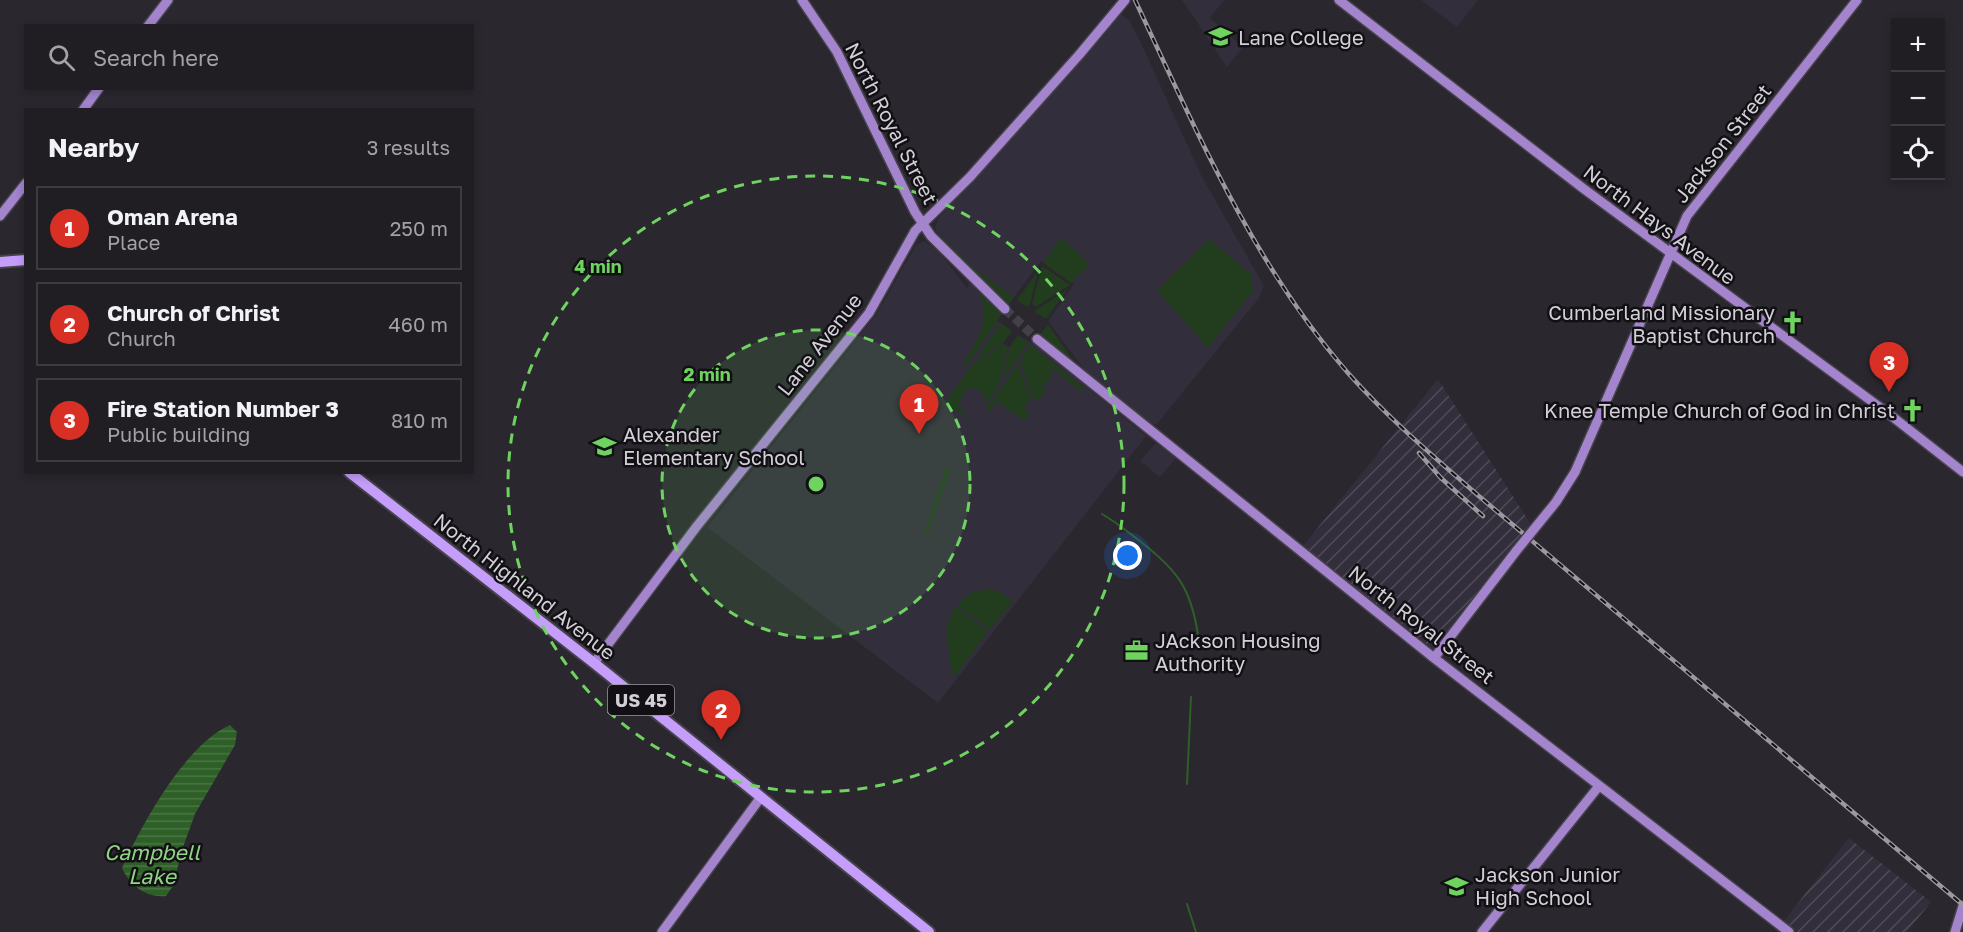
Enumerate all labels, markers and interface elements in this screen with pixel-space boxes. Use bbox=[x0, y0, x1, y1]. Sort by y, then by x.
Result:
map controls bbox=[1891, 18, 1945, 180]
button: + bbox=[1891, 18, 1945, 72]
search box bbox=[24, 24, 474, 90]
school or university icon: Lane College bbox=[1207, 24, 1233, 50]
place label: Lane College bbox=[1238, 25, 1364, 49]
street label: North Royal Street bbox=[841, 38, 943, 208]
icon: search bbox=[45, 41, 78, 74]
text: Search here bbox=[93, 44, 219, 71]
button: − bbox=[1891, 72, 1945, 126]
street label: Jackson Street bbox=[1668, 79, 1776, 207]
button: locate bbox=[1891, 126, 1945, 180]
text: Nearby bbox=[48, 132, 139, 163]
text: 3 results bbox=[367, 135, 450, 159]
street label: North Hays Avenue bbox=[1579, 159, 1741, 289]
text: Oman Arena bbox=[107, 203, 238, 230]
text: 1 bbox=[64, 216, 75, 240]
text: 250 m bbox=[390, 216, 448, 240]
text: Place bbox=[107, 230, 160, 254]
text: 4 min bbox=[574, 255, 622, 277]
street label: Lane Avenue bbox=[772, 288, 866, 400]
text: Church of Christ bbox=[107, 299, 280, 326]
place label: Cumberland Missionary Baptist Church bbox=[1548, 300, 1775, 347]
church icon: Cumberland Missionary Baptist Church bbox=[1780, 310, 1806, 336]
text: 2 bbox=[63, 312, 76, 336]
text: 460 m bbox=[389, 312, 448, 336]
text: Church bbox=[107, 326, 176, 350]
pin: 3 bbox=[1870, 342, 1908, 392]
text: 2 min bbox=[683, 363, 731, 385]
pin: 1 bbox=[900, 384, 938, 434]
text: Fire Station Number 3 bbox=[107, 395, 339, 422]
church icon: Knee Temple Church of God in Christ bbox=[1900, 397, 1926, 423]
place label: Knee Temple Church of God in Christ bbox=[1544, 398, 1895, 422]
text: 3 bbox=[63, 408, 76, 432]
text: 810 m bbox=[391, 408, 448, 432]
text: Public building bbox=[107, 422, 250, 446]
place label: Alexander Elementary School bbox=[623, 422, 805, 469]
school or university icon: Alexander Elementary School bbox=[592, 433, 618, 459]
centre of rings bbox=[806, 474, 826, 494]
street label: North Highland Avenue bbox=[429, 508, 621, 664]
your location bbox=[1113, 541, 1142, 570]
street label: North Royal Street bbox=[1344, 560, 1500, 688]
place label: JAckson Housing Authority bbox=[1155, 628, 1321, 675]
office icon: JAckson Housing Authority bbox=[1124, 638, 1150, 664]
road number: US 45 bbox=[608, 685, 674, 715]
pin: 2 bbox=[702, 690, 740, 740]
water label: Campbell Lake bbox=[104, 839, 201, 889]
place label: Jackson Junior High School bbox=[1475, 862, 1620, 909]
school or university icon: Jackson Junior High School bbox=[1444, 873, 1470, 899]

